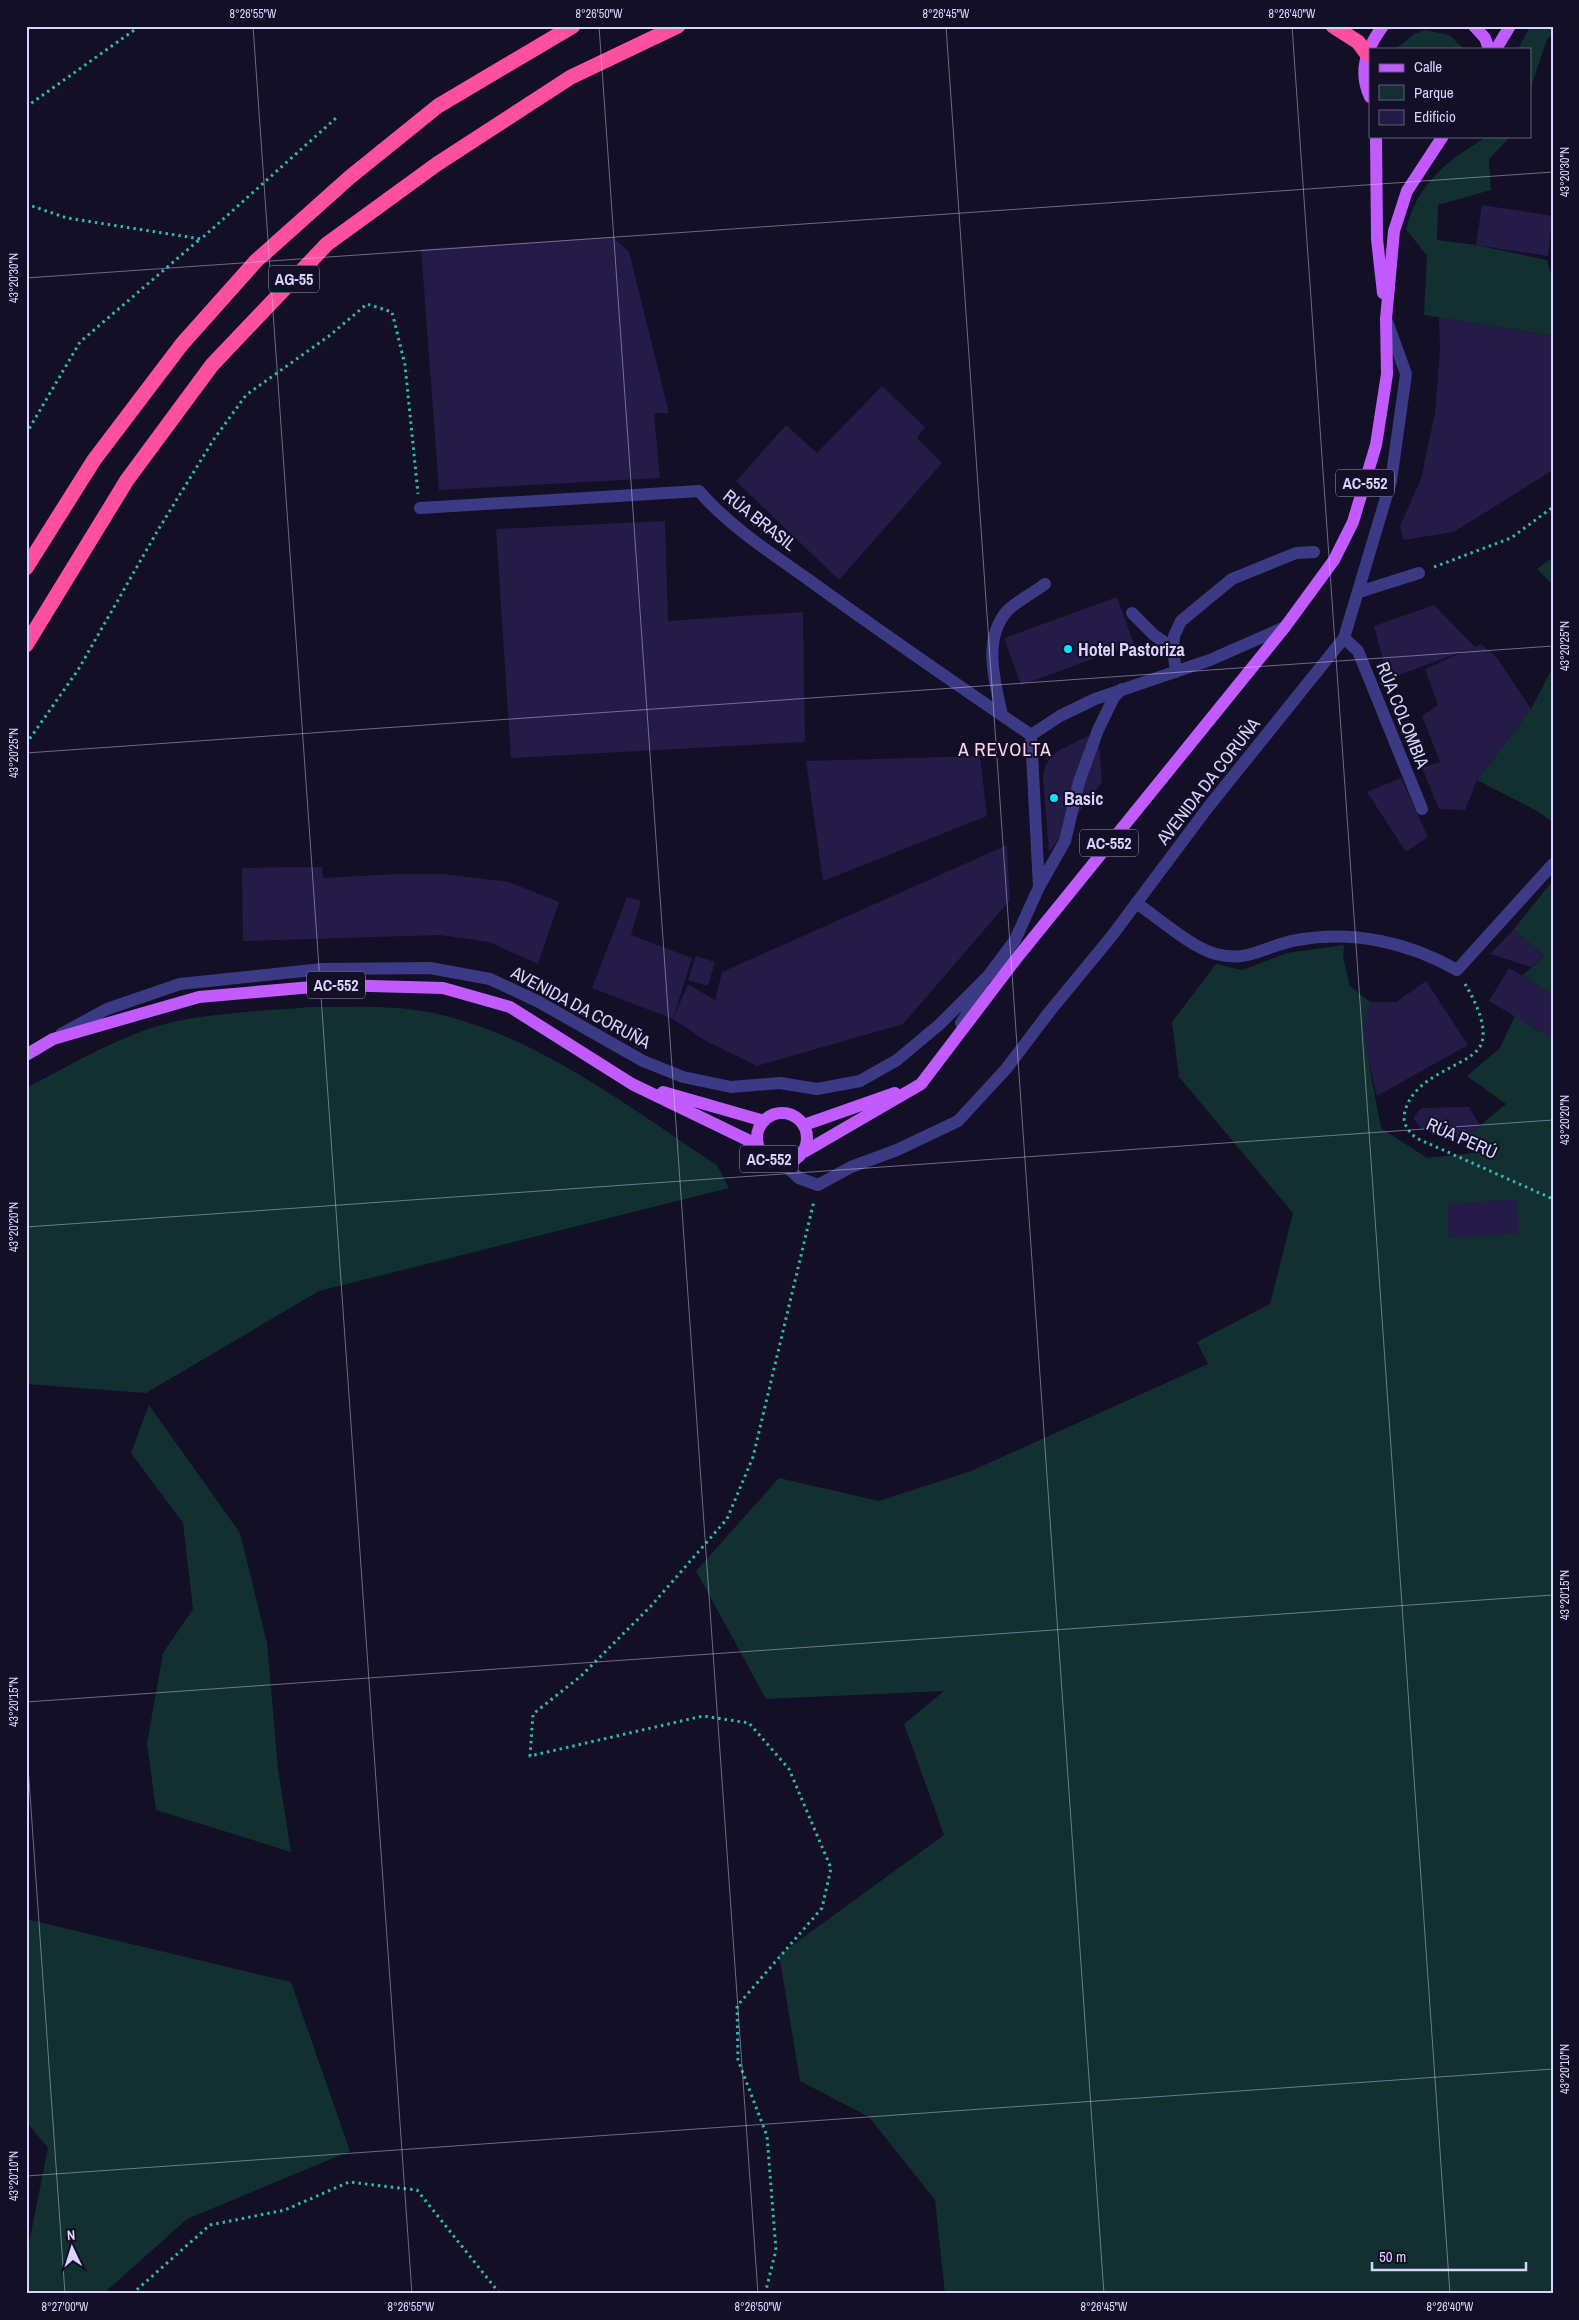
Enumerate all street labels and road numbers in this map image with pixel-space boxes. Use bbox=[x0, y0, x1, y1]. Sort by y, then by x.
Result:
road number: AG-55 bbox=[269, 266, 319, 292]
road number: AC-552 bbox=[1336, 469, 1394, 496]
street label: RÚA BRASIL bbox=[718, 483, 802, 557]
street label: RÚA COLOMBIA bbox=[1370, 658, 1436, 772]
street label: AVENIDA DA CORUÑA bbox=[1150, 712, 1266, 850]
road number: AC-552 bbox=[1080, 830, 1138, 856]
street label: AVENIDA DA CORUÑA bbox=[506, 959, 655, 1054]
road number: AC-552 bbox=[307, 972, 365, 998]
street label: RÚA PERÚ bbox=[1422, 1111, 1502, 1165]
road number: AC-552 bbox=[740, 1146, 798, 1172]

